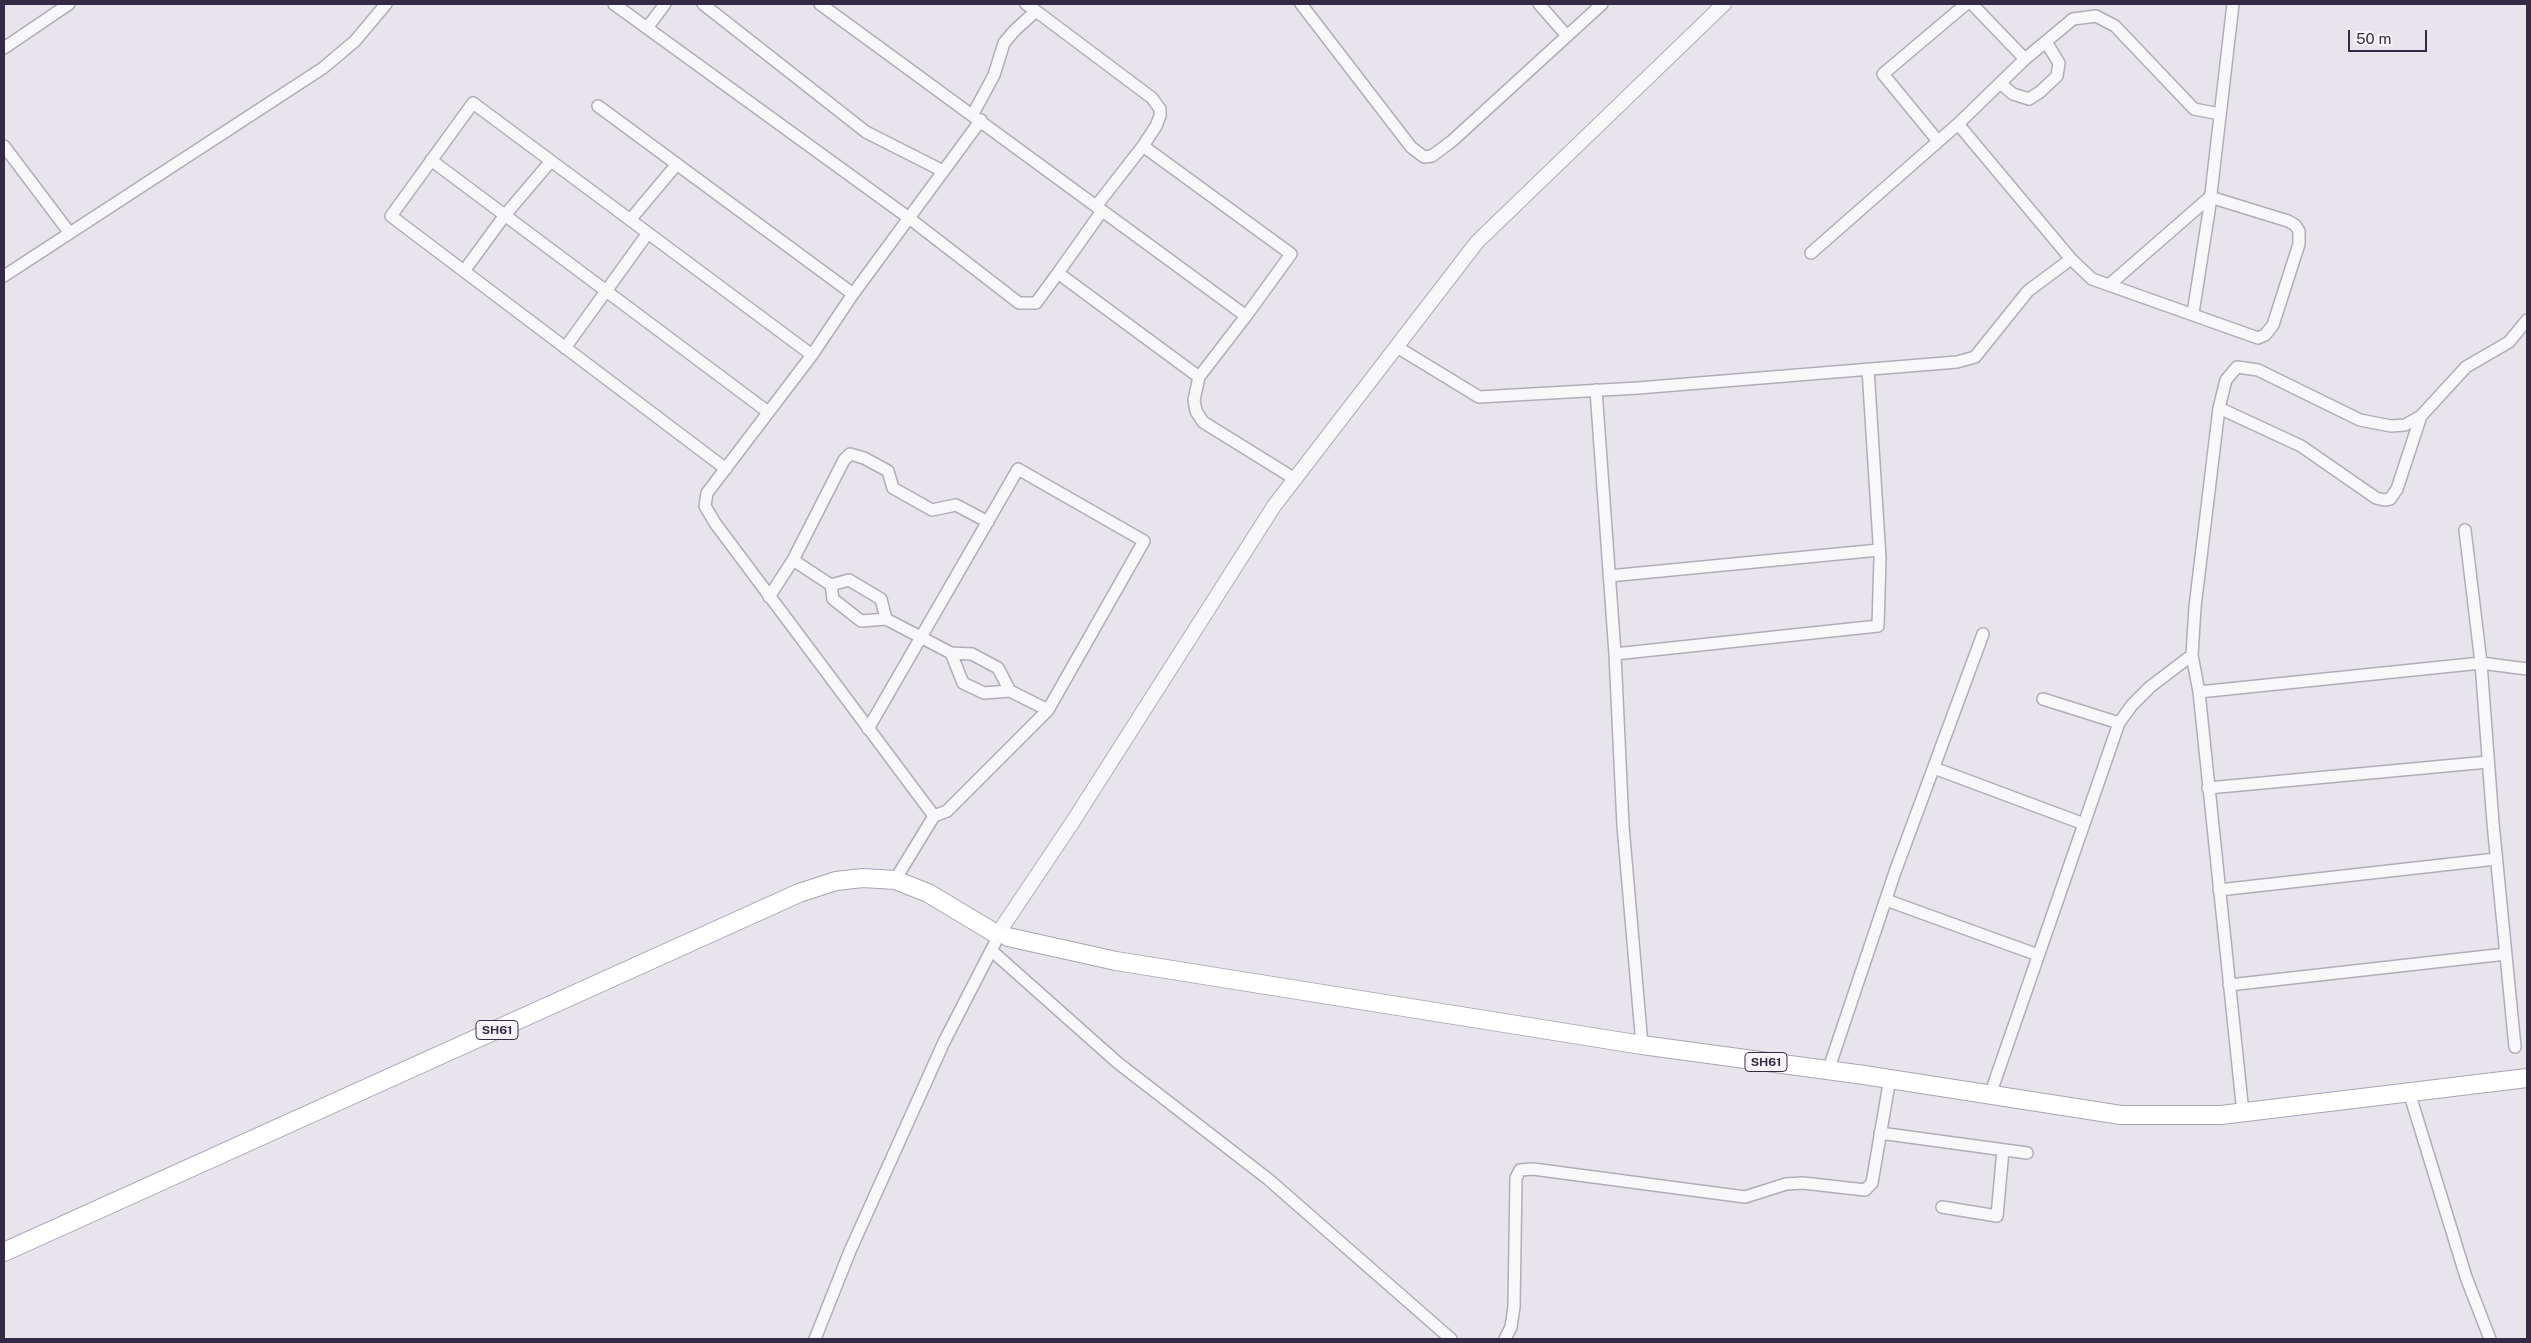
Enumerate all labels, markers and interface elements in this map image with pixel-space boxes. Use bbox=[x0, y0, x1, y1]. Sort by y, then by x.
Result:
scale bar bbox=[2351, 20, 2430, 52]
text: 50 m bbox=[2356, 30, 2391, 47]
road number: SH61 bbox=[476, 1020, 518, 1040]
road number: SH61 bbox=[1745, 1052, 1787, 1072]

